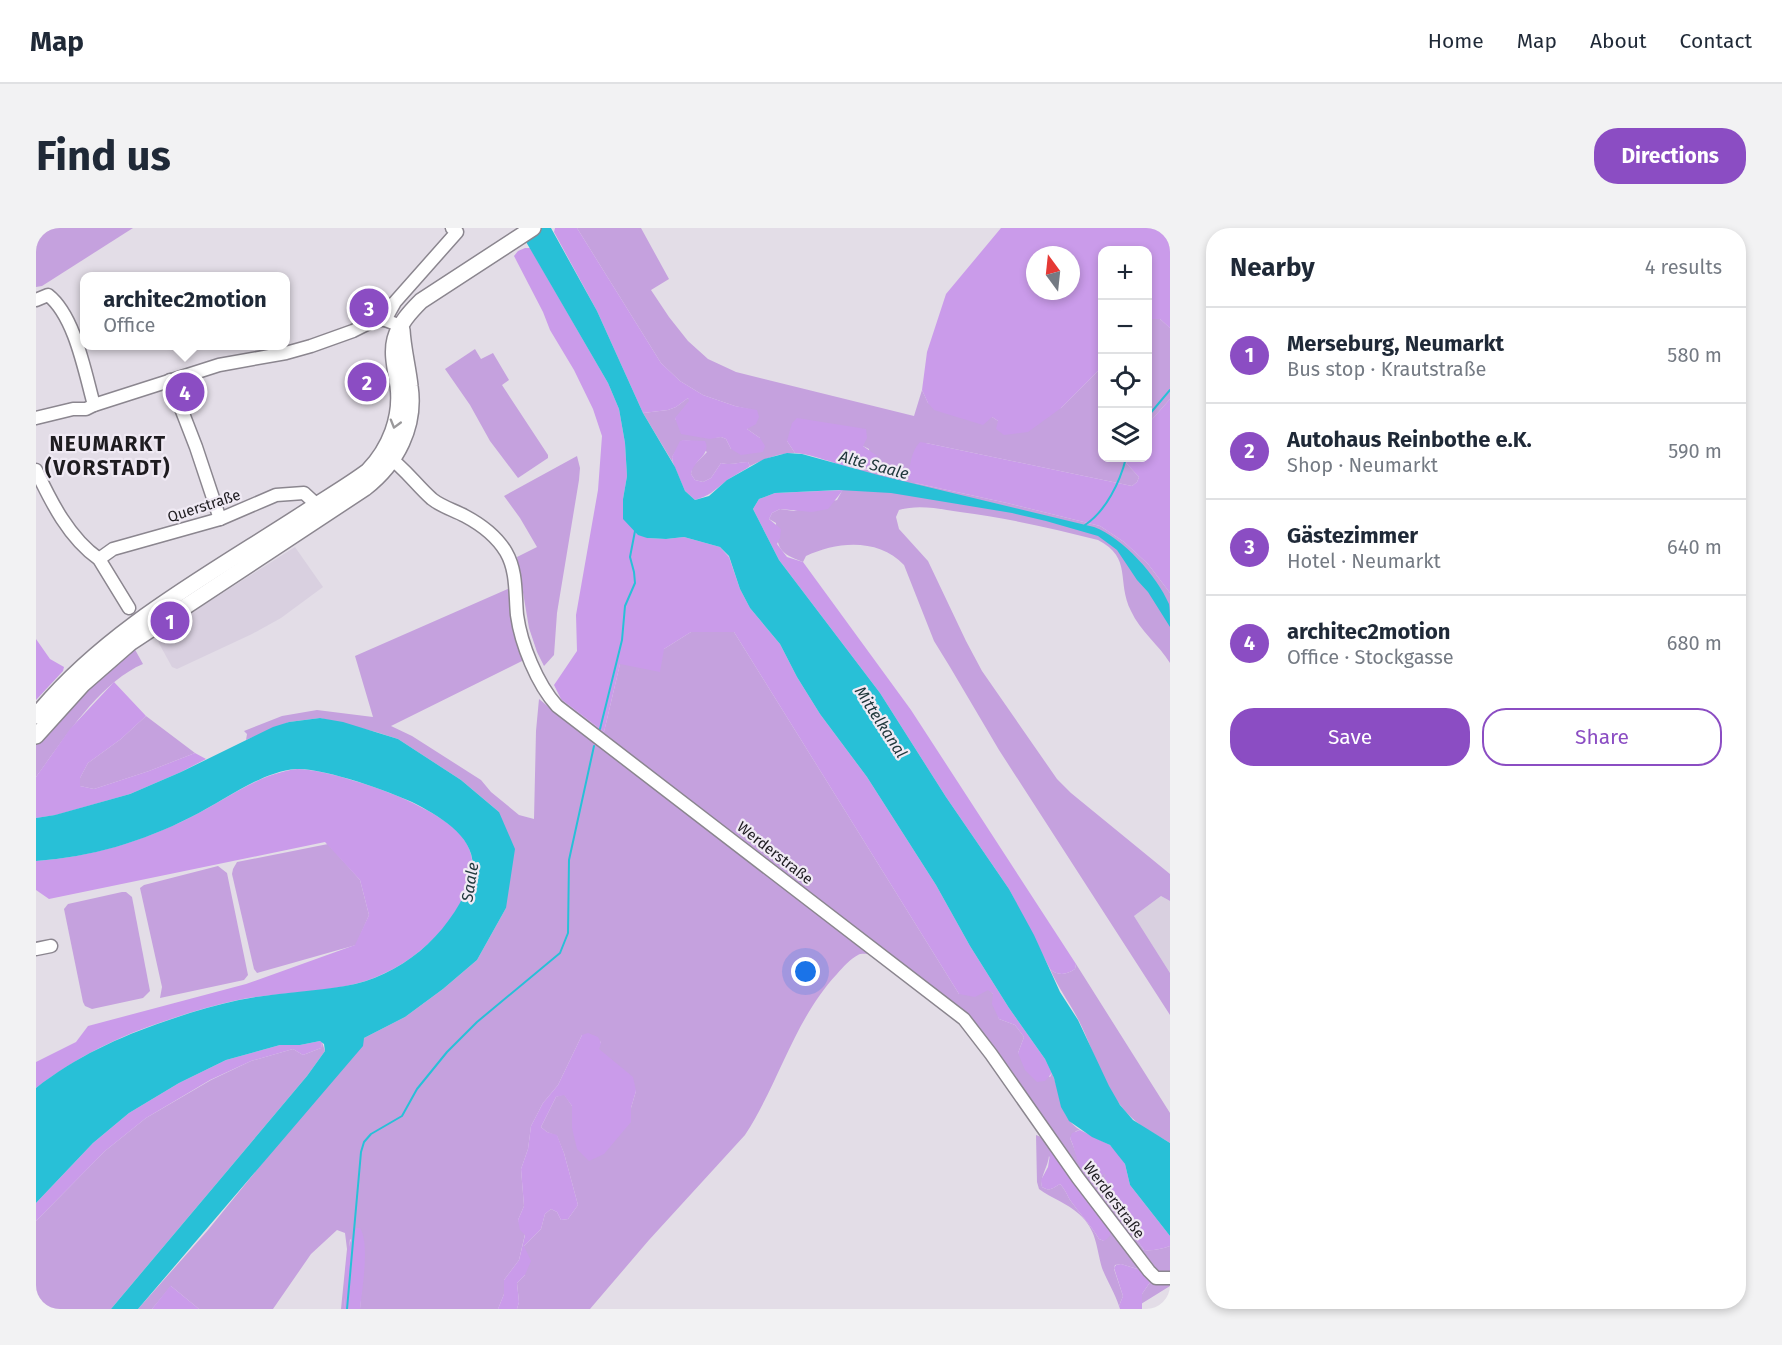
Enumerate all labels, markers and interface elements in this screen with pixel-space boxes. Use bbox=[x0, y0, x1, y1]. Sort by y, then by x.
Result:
text: Map bbox=[30, 25, 84, 58]
text: Home bbox=[1428, 28, 1484, 54]
text: Map bbox=[1517, 28, 1557, 54]
text: About bbox=[1590, 28, 1647, 54]
text: Contact bbox=[1680, 28, 1752, 54]
button: Directions bbox=[1594, 128, 1746, 184]
text: Find us bbox=[36, 131, 171, 181]
north arrow bbox=[1026, 246, 1080, 300]
map controls bbox=[1098, 246, 1152, 462]
button: + bbox=[1098, 246, 1152, 300]
text: Nearby bbox=[1230, 252, 1315, 283]
text: 4 results bbox=[1645, 255, 1722, 279]
popup bbox=[80, 272, 290, 350]
text: architec2motion bbox=[103, 286, 267, 313]
pin: 3 bbox=[350, 286, 388, 331]
button: − bbox=[1098, 300, 1152, 354]
text: Office bbox=[103, 313, 155, 337]
text: Merseburg, Neumarkt bbox=[1287, 330, 1504, 357]
text: 1 bbox=[1245, 343, 1254, 367]
text: 580 m bbox=[1667, 343, 1722, 367]
button: locate bbox=[1098, 354, 1152, 408]
text: Bus stop · Krautstraße bbox=[1287, 357, 1486, 381]
pin: 2 bbox=[348, 360, 386, 404]
pin: 4 bbox=[166, 370, 204, 414]
button: layers bbox=[1098, 408, 1152, 462]
one-way arrow bbox=[390, 418, 402, 429]
text: Autohaus Reinbothe e.K. bbox=[1287, 426, 1532, 453]
district label: NEUMARKT (VORSTADT) bbox=[45, 431, 171, 481]
text: 2 bbox=[1244, 439, 1255, 463]
text: 590 m bbox=[1668, 439, 1722, 463]
water label: Alte Saale bbox=[836, 446, 911, 483]
text: Shop · Neumarkt bbox=[1287, 453, 1438, 477]
street label: Querstraße bbox=[165, 486, 243, 526]
text: Gästezimmer bbox=[1287, 522, 1418, 549]
text: 3 bbox=[1244, 535, 1255, 559]
text: 640 m bbox=[1667, 535, 1722, 559]
text: Hotel · Neumarkt bbox=[1287, 549, 1441, 573]
pin: 1 bbox=[150, 598, 190, 644]
text: architec2motion bbox=[1287, 618, 1450, 645]
text: 4 bbox=[1244, 631, 1255, 655]
text: 680 m bbox=[1667, 631, 1722, 655]
text: Office · Stockgasse bbox=[1287, 645, 1454, 669]
water label: Mittelkanal bbox=[851, 683, 911, 761]
button: Save bbox=[1230, 708, 1470, 766]
button: Share bbox=[1482, 708, 1722, 766]
street label: Werderstraße bbox=[733, 818, 817, 888]
water label: Saale bbox=[457, 861, 482, 904]
your location bbox=[791, 957, 820, 986]
street label: Werderstraße bbox=[1079, 1158, 1149, 1242]

